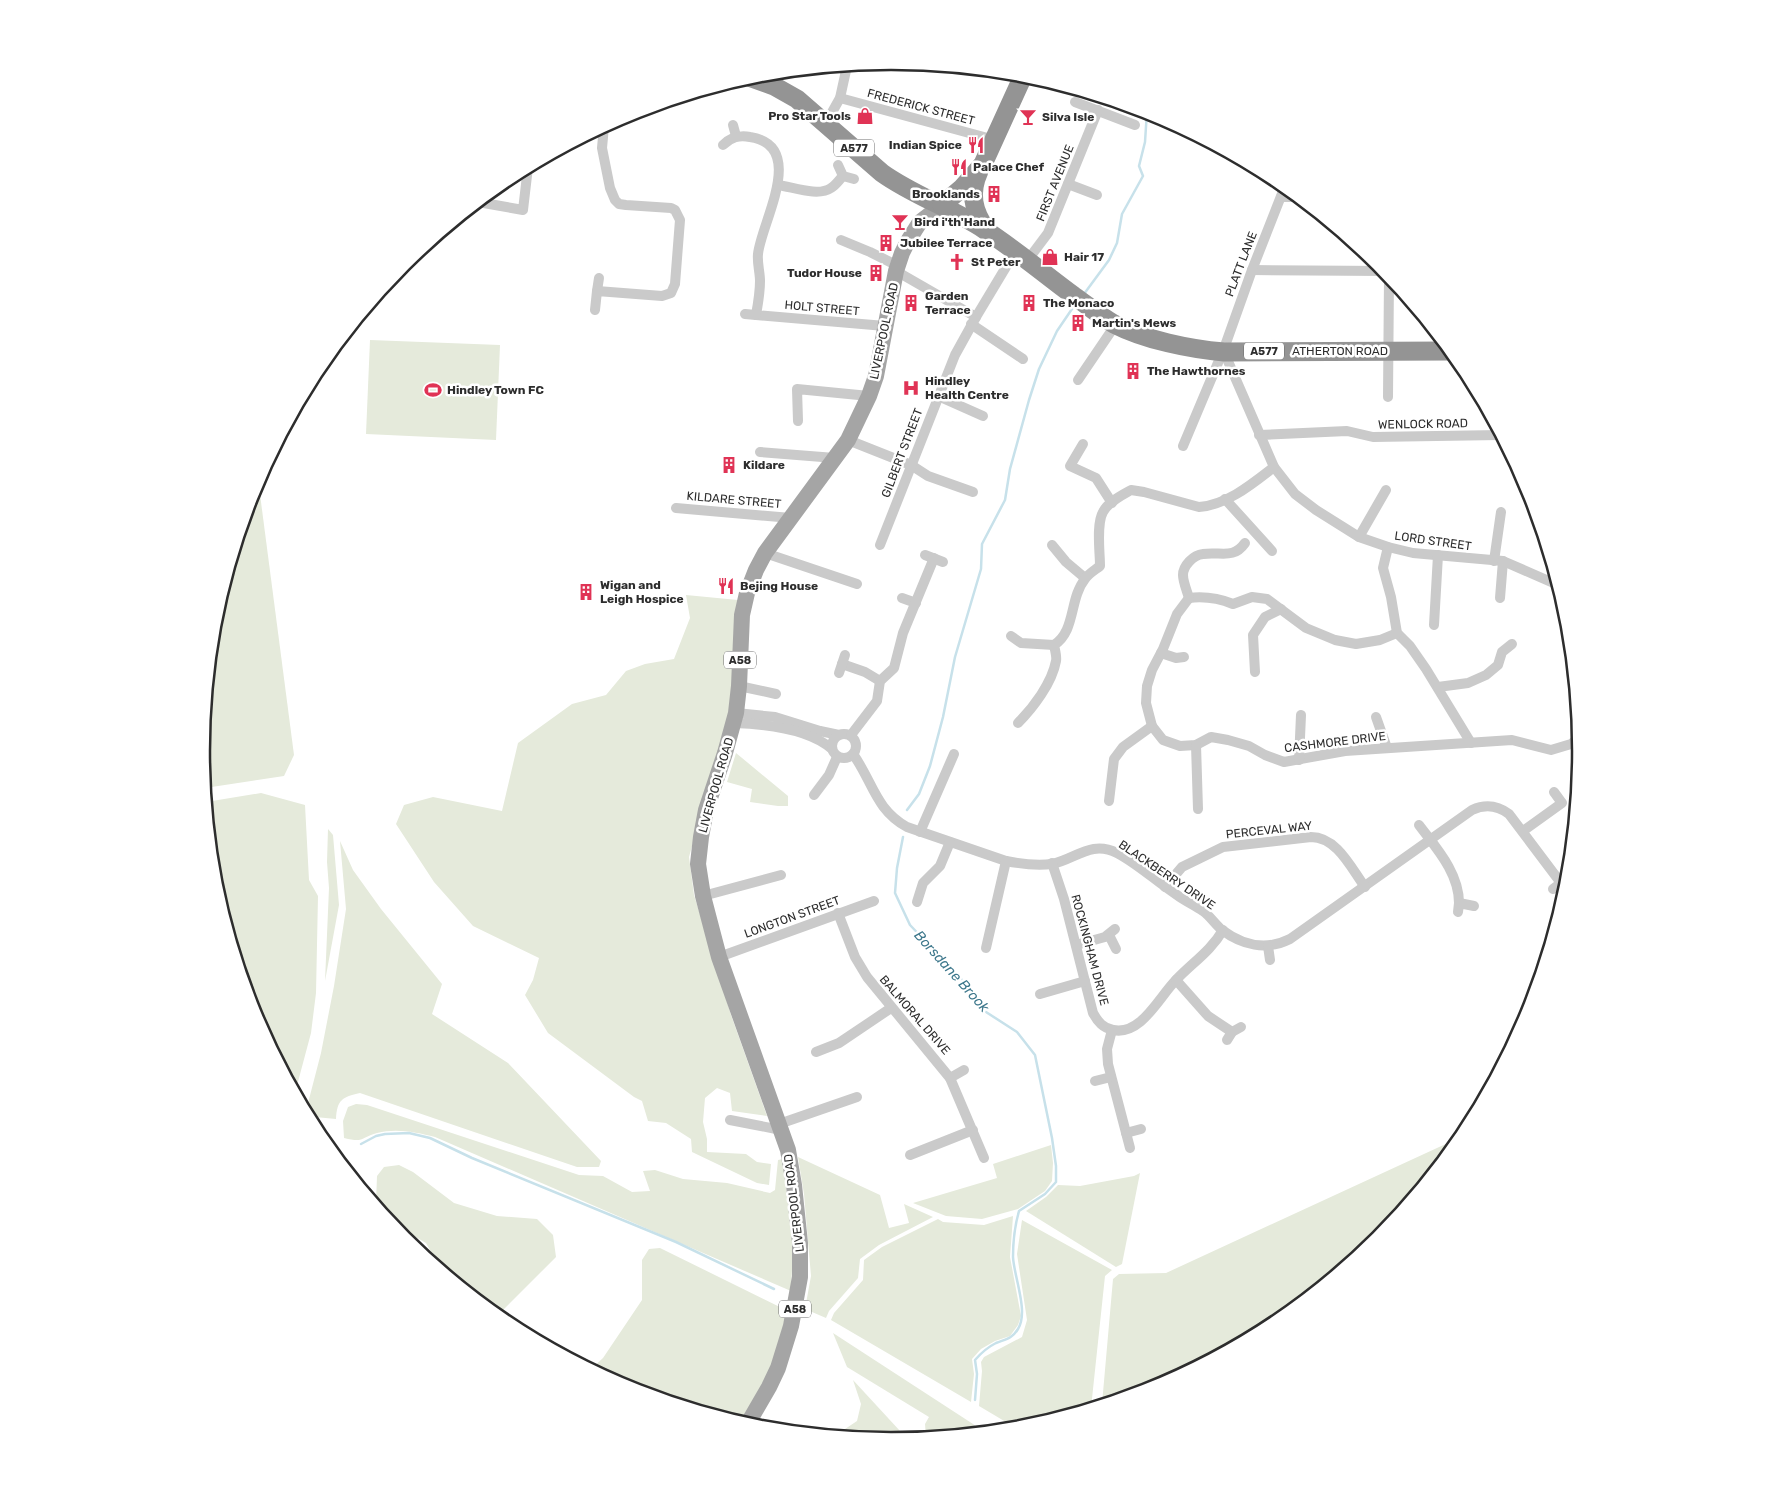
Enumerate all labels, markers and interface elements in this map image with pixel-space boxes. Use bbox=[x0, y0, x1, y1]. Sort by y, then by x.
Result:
street label: FREDERICK STREET bbox=[866, 86, 976, 128]
shop icon: Pro Star Tools bbox=[855, 106, 875, 126]
bar icon: Silva Isle bbox=[1018, 107, 1038, 127]
place label: Pro Star Tools bbox=[768, 109, 851, 123]
place label: Silva Isle bbox=[1042, 110, 1094, 124]
restaurant icon: Indian Spice bbox=[966, 135, 986, 155]
place label: Indian Spice bbox=[889, 138, 962, 152]
road number: A577 bbox=[834, 140, 874, 156]
street label: FIRST AVENUE bbox=[1033, 143, 1077, 223]
restaurant icon: Palace Chef bbox=[949, 157, 969, 177]
place label: Palace Chef bbox=[973, 160, 1045, 174]
building icon: Brooklands bbox=[984, 184, 1004, 204]
place label: Brooklands bbox=[912, 187, 980, 201]
bar icon: Bird i'th'Hand bbox=[890, 212, 910, 232]
place label: Bird i'th'Hand bbox=[914, 215, 995, 229]
street label: PLATT LANE bbox=[1222, 229, 1260, 299]
building icon: Jubilee Terrace bbox=[876, 233, 896, 253]
place label: Jubilee Terrace bbox=[900, 236, 992, 250]
shop icon: Hair 17 bbox=[1040, 247, 1060, 267]
place label: Hair 17 bbox=[1064, 250, 1104, 264]
church icon: St Peter bbox=[947, 252, 967, 272]
place label: St Peter bbox=[971, 255, 1021, 269]
building icon: Tudor House bbox=[866, 263, 886, 283]
place label: Tudor House bbox=[787, 266, 862, 280]
street label: LIVERPOOL ROAD bbox=[867, 281, 901, 381]
place label: Garden Terrace bbox=[925, 289, 971, 317]
building icon: Garden Terrace bbox=[901, 293, 921, 313]
building icon: The Monaco bbox=[1019, 293, 1039, 313]
place label: The Monaco bbox=[1043, 296, 1114, 310]
street label: HOLT STREET bbox=[784, 298, 860, 318]
building icon: Martin's Mews bbox=[1068, 313, 1088, 333]
place label: Martin's Mews bbox=[1092, 316, 1177, 330]
road number: A577 bbox=[1244, 342, 1284, 360]
street label: ATHERTON ROAD bbox=[1292, 344, 1388, 358]
building icon: The Hawthornes bbox=[1123, 361, 1143, 381]
place label: The Hawthornes bbox=[1147, 364, 1246, 378]
place label: Hindley Health Centre bbox=[925, 374, 1009, 402]
hospital icon: Hindley Health Centre bbox=[901, 378, 921, 398]
sports icon: Hindley Town FC bbox=[423, 380, 443, 400]
place label: Hindley Town FC bbox=[447, 383, 544, 397]
street label: GILBERT STREET bbox=[879, 406, 925, 500]
street label: WENLOCK ROAD bbox=[1378, 416, 1468, 432]
building icon: Kildare bbox=[719, 455, 739, 475]
place label: Kildare bbox=[743, 458, 785, 472]
street label: KILDARE STREET bbox=[686, 489, 782, 511]
street label: LORD STREET bbox=[1394, 529, 1472, 553]
restaurant icon: Bejing House bbox=[716, 576, 736, 596]
place label: Wigan and Leigh Hospice bbox=[600, 578, 684, 606]
place label: Bejing House bbox=[740, 579, 818, 593]
building icon: Wigan and Leigh Hospice bbox=[576, 582, 596, 602]
road number: A58 bbox=[724, 652, 756, 668]
street label: CASHMORE DRIVE bbox=[1283, 729, 1387, 755]
street label: LIVERPOOL ROAD bbox=[696, 736, 736, 834]
street label: PERCEVAL WAY bbox=[1225, 818, 1313, 841]
street label: BLACKBERRY DRIVE bbox=[1116, 837, 1218, 913]
street label: LONGTON STREET bbox=[742, 893, 842, 941]
street label: ROCKINGHAM DRIVE bbox=[1068, 893, 1112, 1007]
water label: Borsdane Brook bbox=[910, 927, 993, 1016]
street label: BALMORAL DRIVE bbox=[877, 973, 953, 1057]
street label: LIVERPOOL ROAD bbox=[781, 1153, 807, 1253]
road number: A58 bbox=[779, 1300, 811, 1318]

